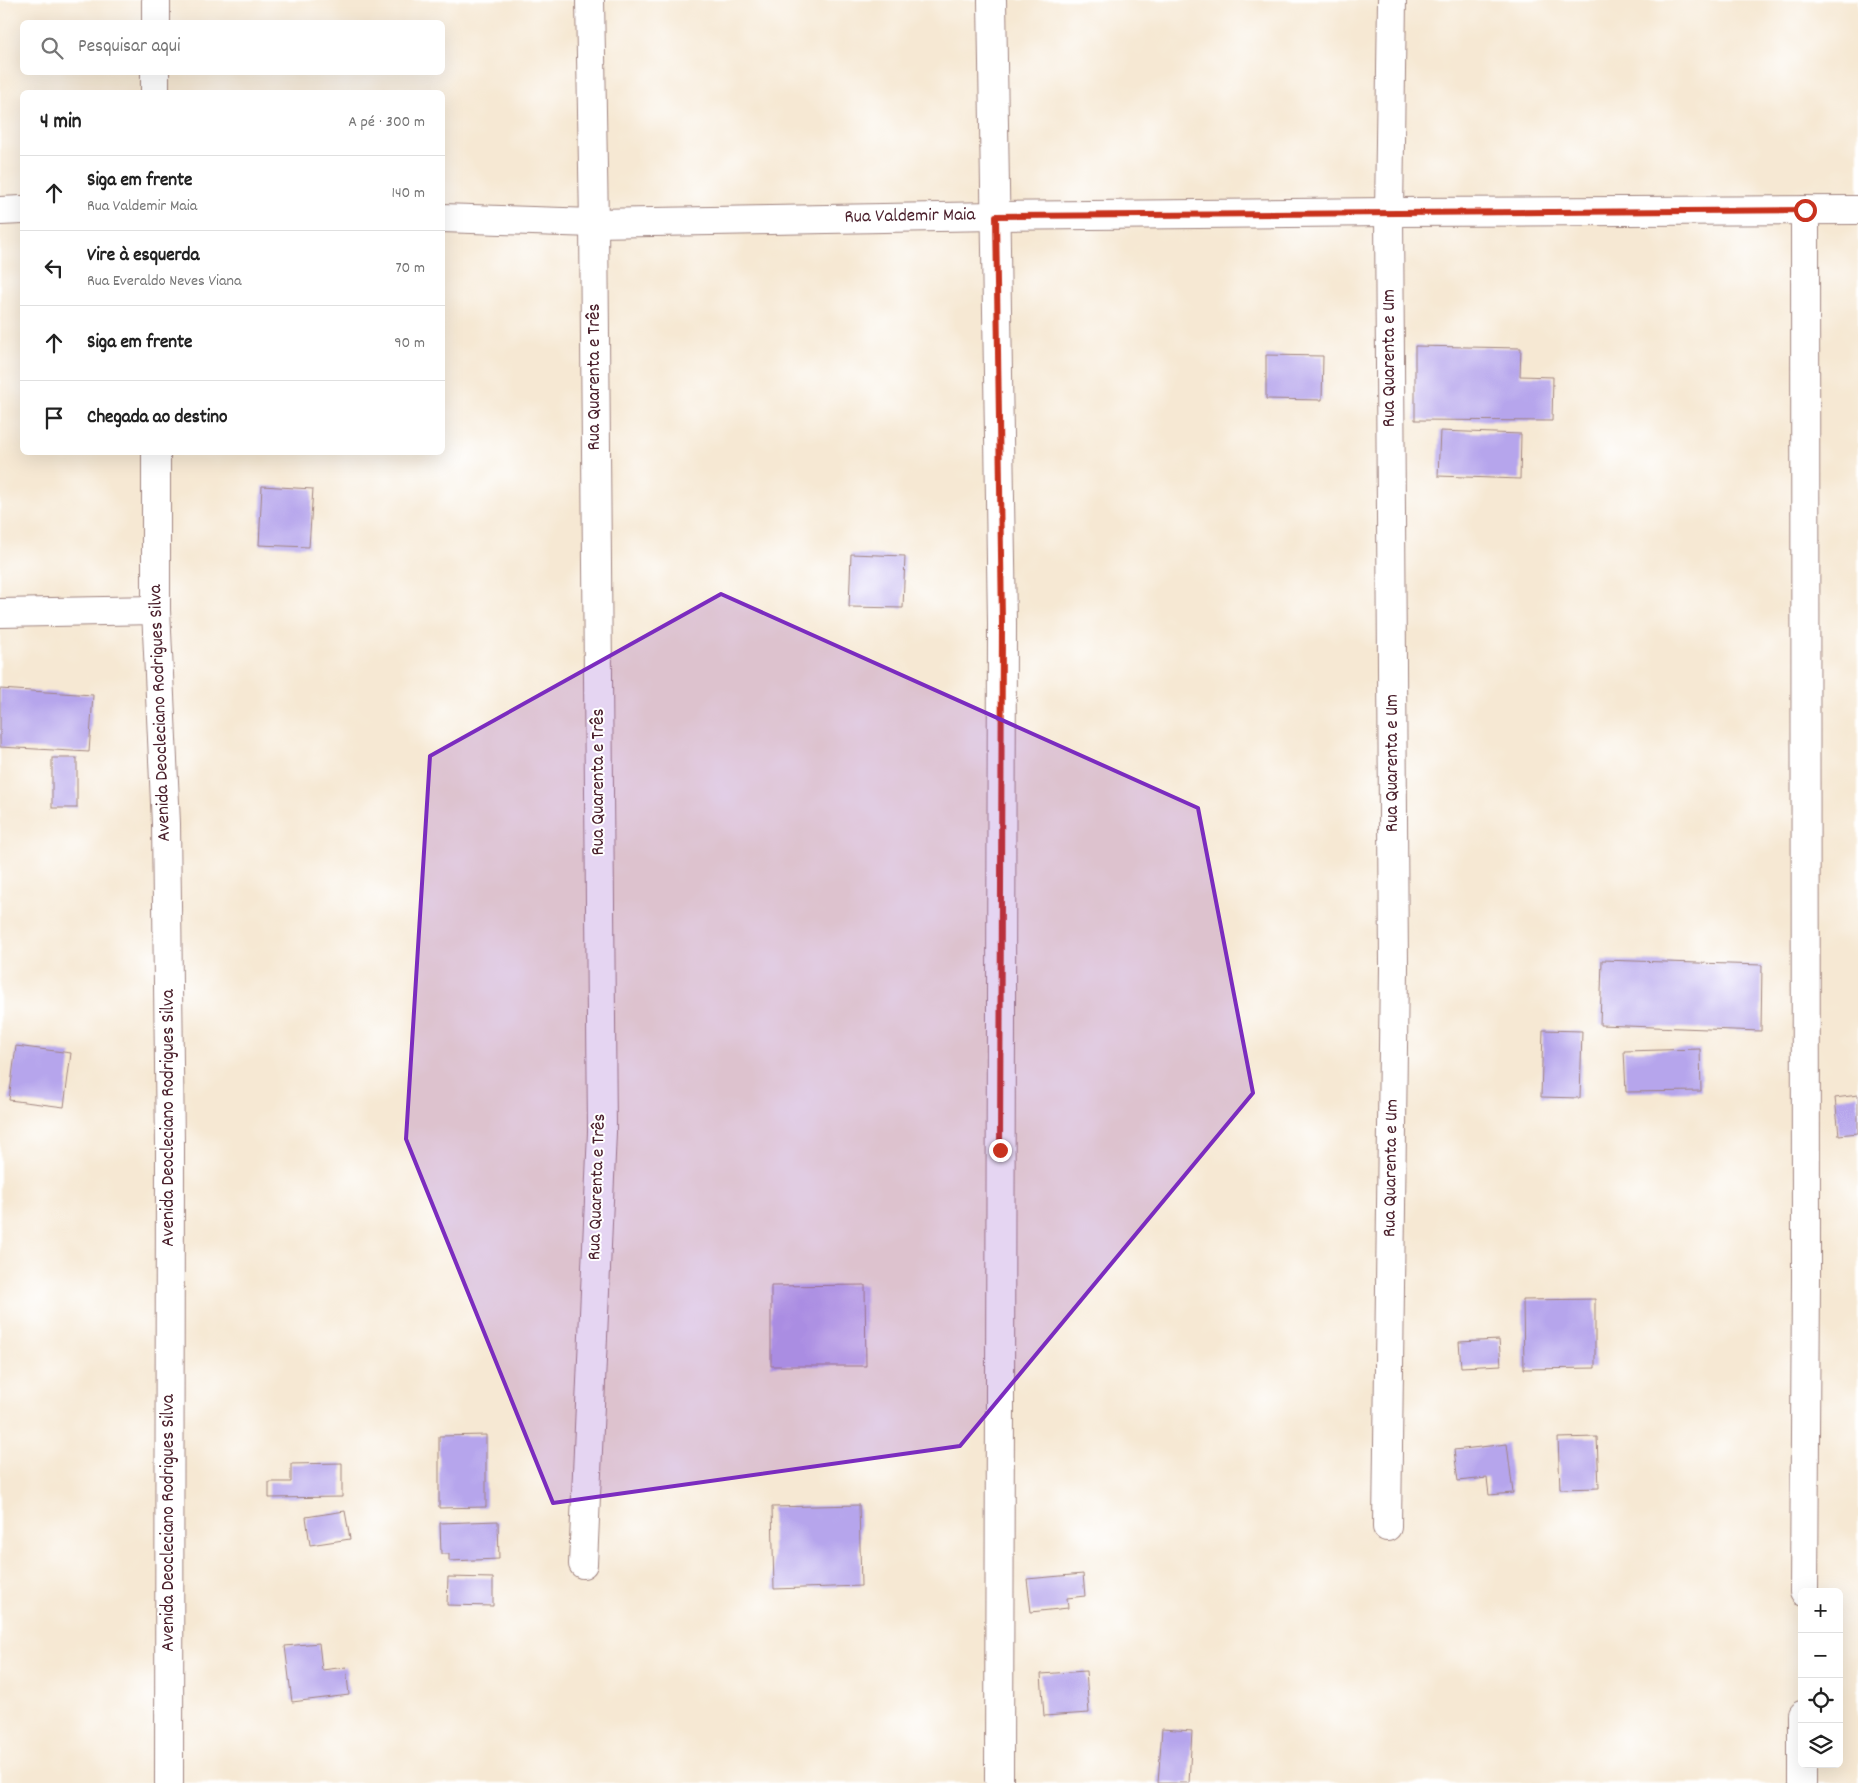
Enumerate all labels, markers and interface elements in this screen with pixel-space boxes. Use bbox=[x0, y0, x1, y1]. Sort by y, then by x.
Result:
search box bbox=[20, 20, 445, 75]
icon: search bbox=[38, 34, 66, 62]
text: Pesquisar aqui bbox=[78, 34, 180, 61]
text: 4 min bbox=[40, 108, 82, 138]
text: A pé · 300 m bbox=[348, 111, 425, 134]
text: Siga em frente bbox=[87, 168, 192, 195]
icon: ahead bbox=[40, 179, 68, 207]
text: 140 m bbox=[391, 182, 425, 205]
text: Rua Valdemir Maia bbox=[87, 195, 197, 218]
route start bbox=[1794, 199, 1817, 222]
street label: Rua Valdemir Maia bbox=[844, 202, 977, 232]
text: Vire à esquerda bbox=[87, 243, 199, 270]
icon: left bbox=[40, 254, 68, 282]
text: 70 m bbox=[395, 257, 425, 280]
text: Rua Everaldo Neves Viana bbox=[87, 270, 241, 293]
street label: Rua Quarenta e Um bbox=[1377, 289, 1404, 427]
street label: Rua Quarenta e Três bbox=[582, 304, 609, 450]
icon: ahead bbox=[40, 329, 68, 357]
text: Siga em frente bbox=[87, 330, 192, 357]
text: 90 m bbox=[394, 332, 425, 355]
icon: arrive bbox=[40, 404, 68, 432]
text: Chegada ao destino bbox=[87, 405, 228, 432]
street label: Avenida Deocleciano Rodrigues Silva bbox=[143, 583, 179, 842]
street label: Rua Quarenta e Um bbox=[1380, 694, 1407, 832]
street label: Rua Quarenta e Três bbox=[586, 709, 613, 855]
street label: Avenida Deocleciano Rodrigues Silva bbox=[156, 988, 183, 1247]
street label: Rua Quarenta e Um bbox=[1377, 1099, 1407, 1237]
street label: Rua Quarenta e Três bbox=[582, 1113, 614, 1261]
route end bbox=[989, 1139, 1012, 1162]
street label: Avenida Deocleciano Rodrigues Silva bbox=[156, 1393, 183, 1652]
map controls bbox=[1798, 1588, 1843, 1768]
button: + bbox=[1798, 1588, 1843, 1633]
button: − bbox=[1798, 1633, 1843, 1678]
button: locate bbox=[1798, 1678, 1843, 1723]
button: layers bbox=[1798, 1723, 1843, 1768]

